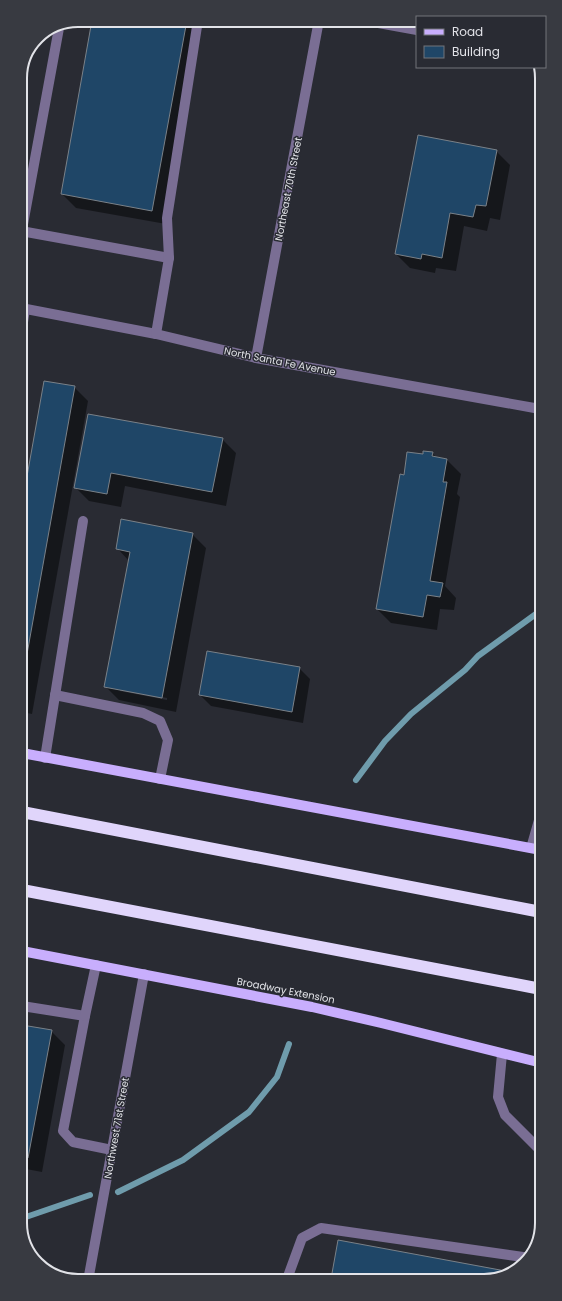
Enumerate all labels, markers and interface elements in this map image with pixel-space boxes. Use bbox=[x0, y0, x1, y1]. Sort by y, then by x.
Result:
legend bbox=[416, 16, 546, 68]
text: Road bbox=[452, 23, 483, 40]
text: Building bbox=[452, 43, 500, 60]
street label: Northeast 70th Street bbox=[271, 136, 306, 242]
street label: North Santa Fe Avenue bbox=[223, 343, 337, 380]
street label: Broadway Extension bbox=[236, 974, 336, 1007]
street label: Northwest 71st Street bbox=[100, 1076, 133, 1180]

